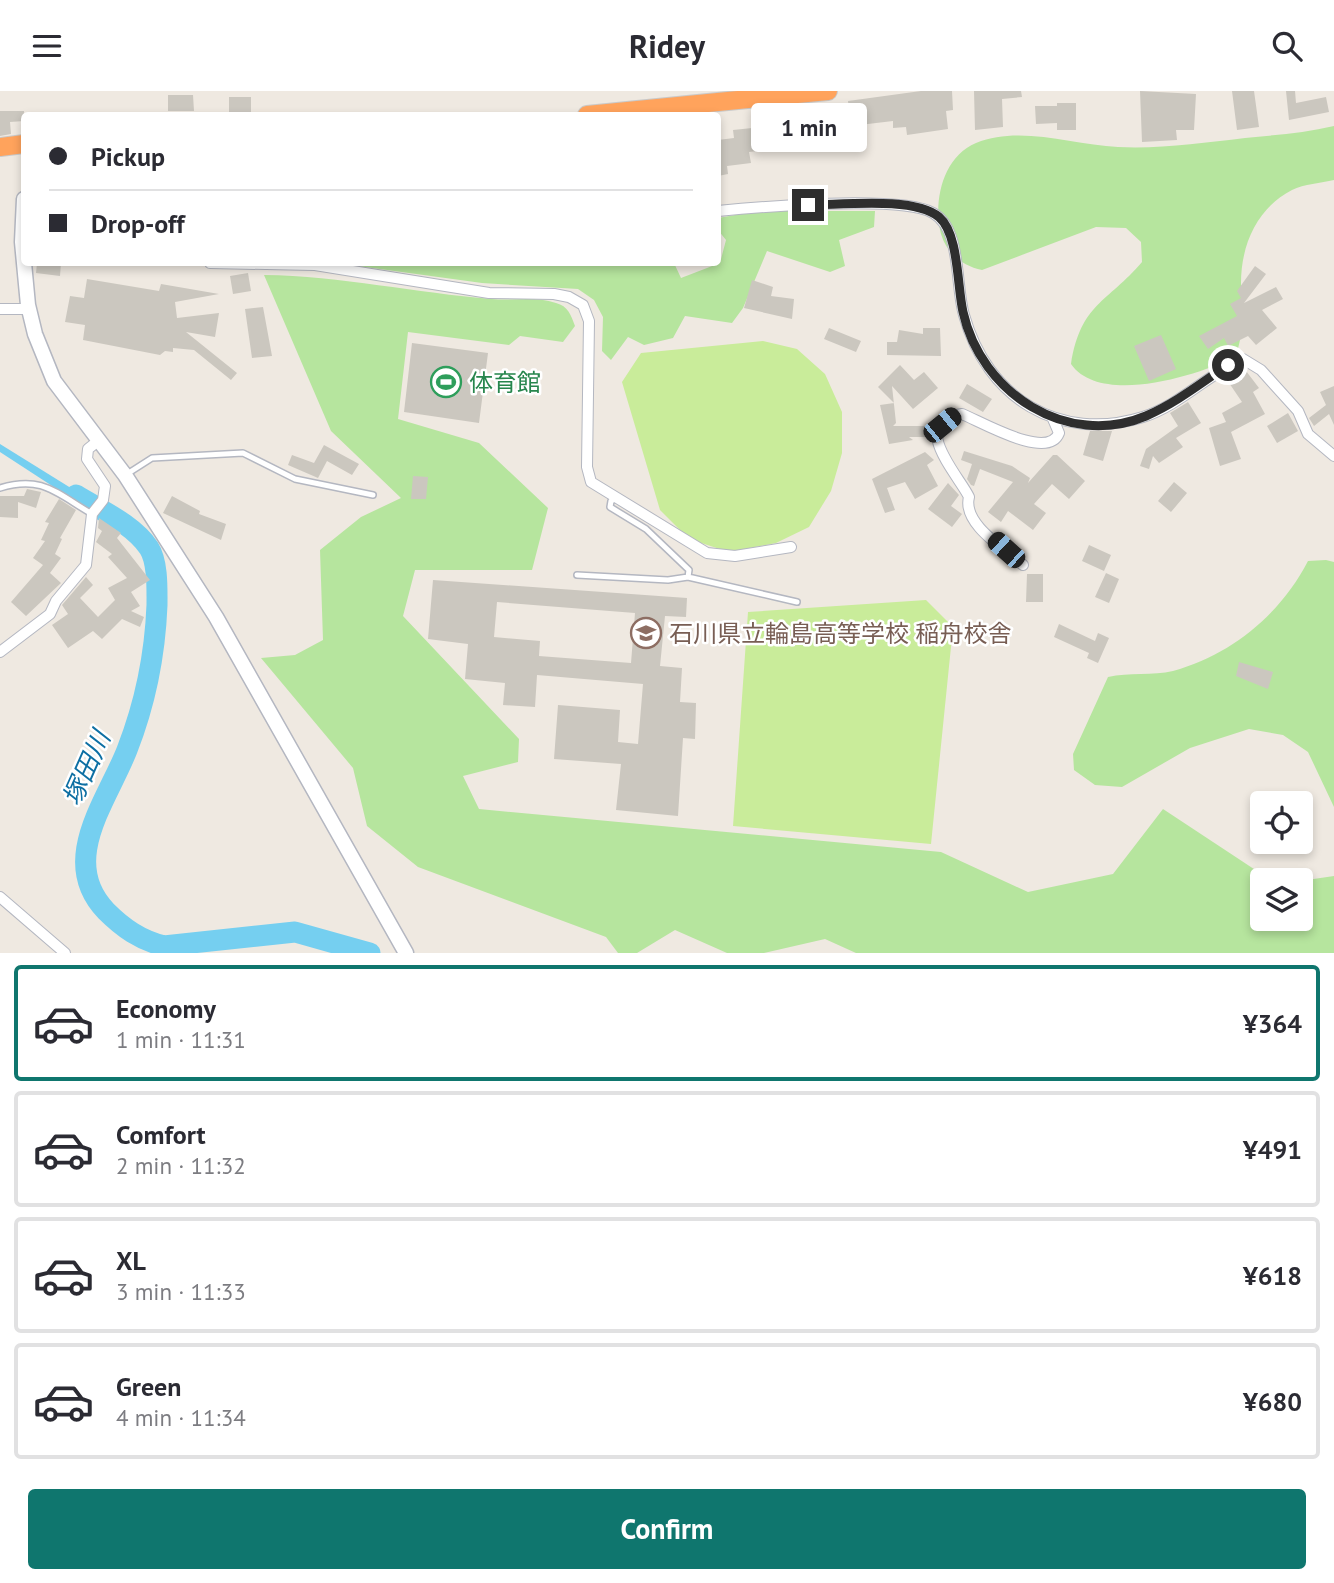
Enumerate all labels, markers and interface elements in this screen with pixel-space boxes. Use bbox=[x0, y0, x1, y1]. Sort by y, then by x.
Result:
text: Ridey bbox=[629, 25, 705, 67]
icon: menu bbox=[28, 27, 66, 65]
icon: search bbox=[1268, 27, 1306, 65]
callout: 1 min bbox=[750, 103, 866, 152]
text: 1 min bbox=[781, 113, 837, 142]
text: Pickup bbox=[91, 140, 165, 173]
route end bbox=[792, 189, 824, 221]
text: Drop-off bbox=[91, 207, 185, 240]
route start bbox=[1212, 349, 1244, 381]
sports icon: 体育館 bbox=[429, 365, 463, 399]
place label: 体育館 bbox=[469, 367, 541, 398]
car bbox=[920, 404, 965, 446]
car bbox=[984, 528, 1029, 572]
school or university icon: 石川県立輪島高等学校 稲舟校舎 bbox=[629, 616, 663, 650]
place label: 石川県立輪島高等学校 稲舟校舎 bbox=[669, 618, 1011, 649]
water label: 塚田川 bbox=[55, 723, 118, 810]
map controls bbox=[1250, 791, 1313, 931]
button: locate bbox=[1250, 791, 1313, 854]
button: layers bbox=[1250, 868, 1313, 931]
icon: car bbox=[32, 992, 95, 1055]
text: Economy bbox=[116, 992, 216, 1025]
text: ¥364 bbox=[1243, 1007, 1302, 1040]
text: 1 min · 11:31 bbox=[116, 1025, 246, 1054]
icon: car bbox=[32, 1118, 95, 1181]
text: Comfort bbox=[116, 1118, 206, 1151]
text: ¥491 bbox=[1243, 1133, 1302, 1166]
text: 2 min · 11:32 bbox=[116, 1151, 246, 1180]
icon: car bbox=[32, 1244, 95, 1307]
text: XL bbox=[116, 1244, 146, 1277]
text: ¥618 bbox=[1243, 1259, 1302, 1292]
text: 3 min · 11:33 bbox=[116, 1277, 246, 1306]
icon: car bbox=[32, 1370, 95, 1433]
text: Green bbox=[116, 1370, 181, 1403]
text: ¥680 bbox=[1243, 1385, 1302, 1418]
text: 4 min · 11:34 bbox=[116, 1403, 246, 1432]
button: Confirm bbox=[28, 1489, 1306, 1569]

